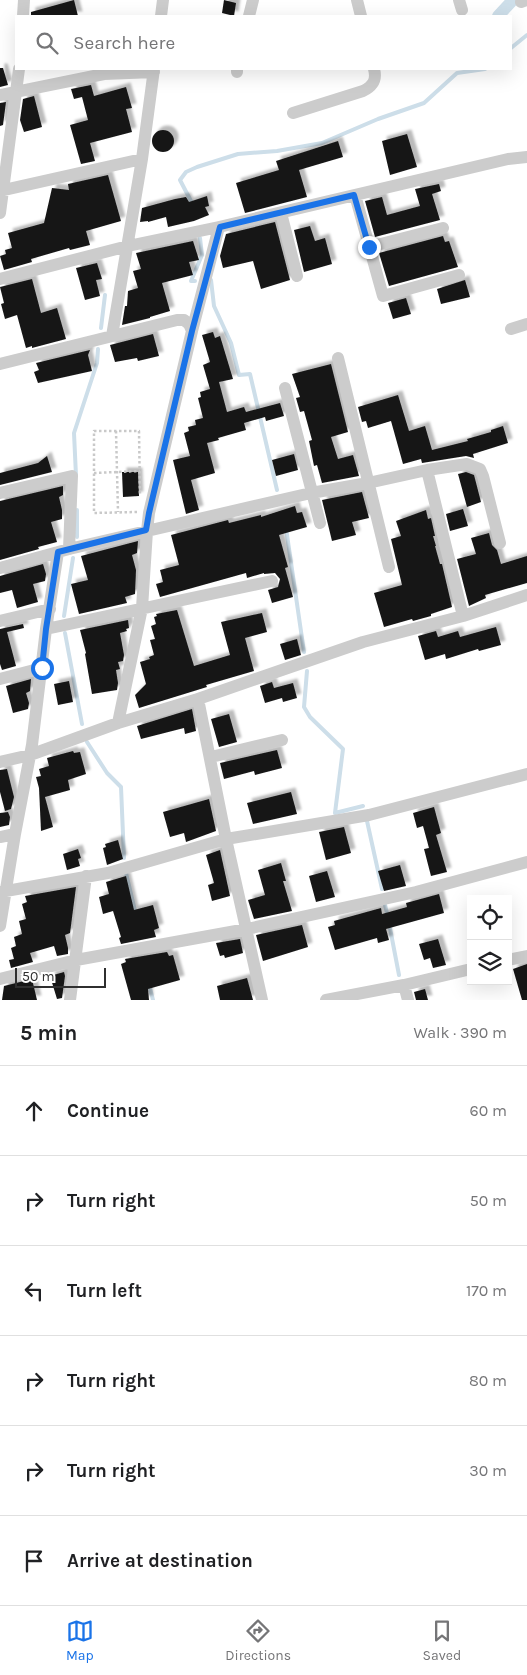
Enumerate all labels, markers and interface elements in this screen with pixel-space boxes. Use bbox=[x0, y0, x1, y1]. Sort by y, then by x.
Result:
search box bbox=[15, 15, 512, 70]
icon: search bbox=[33, 29, 61, 57]
text: Search here bbox=[73, 32, 175, 54]
route end bbox=[358, 236, 381, 259]
route start bbox=[31, 657, 54, 680]
map controls bbox=[467, 895, 512, 985]
button: locate bbox=[467, 895, 512, 940]
button: layers bbox=[467, 940, 512, 985]
scale bar bbox=[15, 965, 106, 988]
text: 50 m bbox=[22, 968, 55, 985]
text: 5 min bbox=[20, 1021, 77, 1045]
text: Walk · 390 m bbox=[413, 1023, 507, 1042]
icon: ahead bbox=[20, 1097, 48, 1125]
text: Continue bbox=[67, 1100, 149, 1122]
text: 60 m bbox=[470, 1101, 507, 1120]
icon: right bbox=[20, 1187, 48, 1215]
text: Turn right bbox=[67, 1190, 156, 1212]
text: 50 m bbox=[470, 1191, 507, 1210]
icon: left bbox=[20, 1277, 48, 1305]
text: Turn left bbox=[67, 1280, 142, 1302]
text: 170 m bbox=[466, 1281, 507, 1300]
icon: right bbox=[20, 1367, 48, 1395]
text: Turn right bbox=[67, 1370, 156, 1392]
text: 80 m bbox=[469, 1371, 507, 1390]
icon: right bbox=[20, 1457, 48, 1485]
text: Turn right bbox=[67, 1460, 156, 1482]
text: 30 m bbox=[469, 1461, 507, 1480]
icon: arrive bbox=[20, 1547, 48, 1575]
text: Arrive at destination bbox=[67, 1550, 253, 1572]
tab: Map bbox=[66, 1617, 94, 1664]
tab: Directions bbox=[225, 1617, 291, 1664]
tab: Saved bbox=[423, 1617, 461, 1664]

